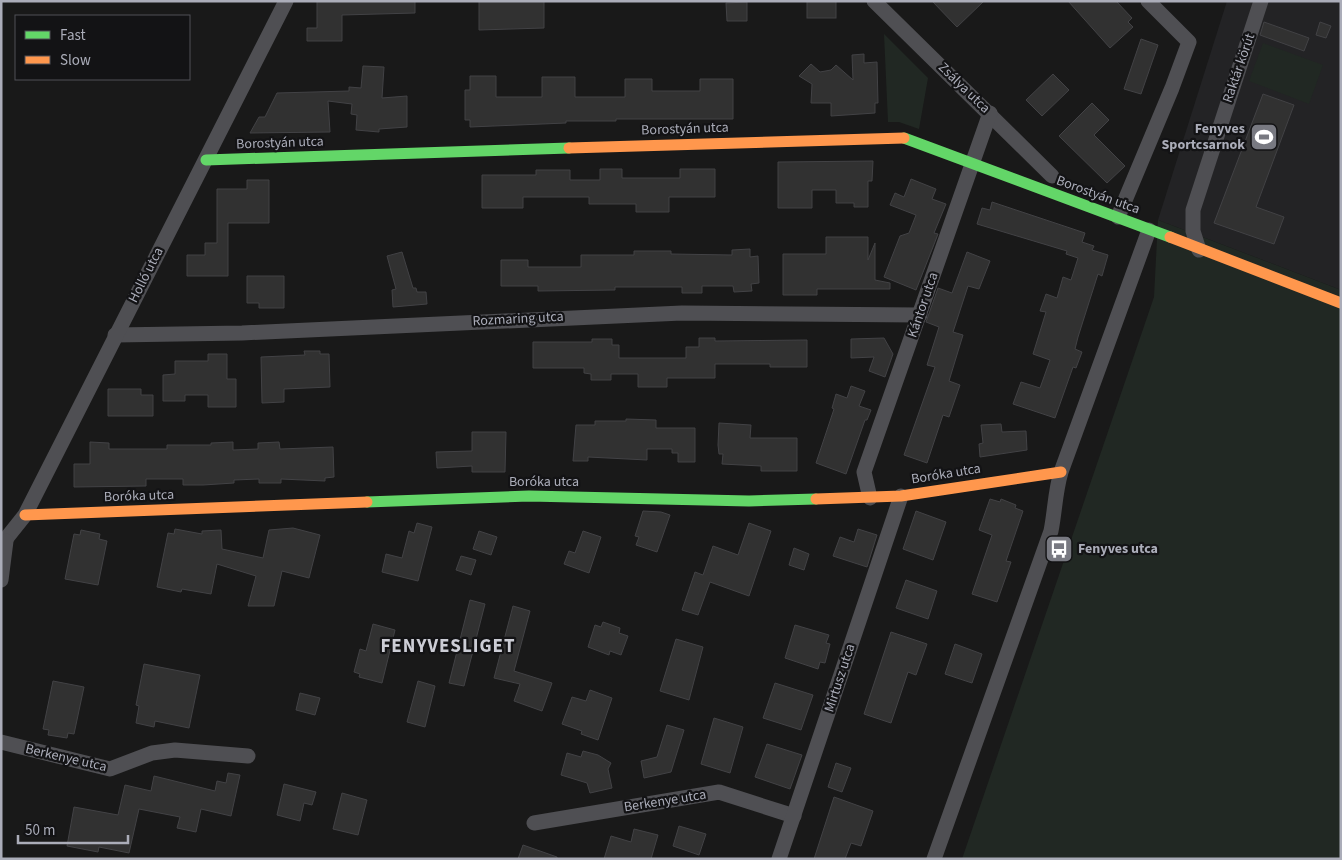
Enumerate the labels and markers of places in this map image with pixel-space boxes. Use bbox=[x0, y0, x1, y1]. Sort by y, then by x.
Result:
place label: Fenyves Sportcsarnok bbox=[1162, 119, 1245, 155]
sports icon: Fenyves Sportcsarnok bbox=[1249, 122, 1279, 152]
bus stop icon: Fenyves utca bbox=[1044, 534, 1074, 564]
place label: Fenyves utca bbox=[1078, 539, 1158, 559]

